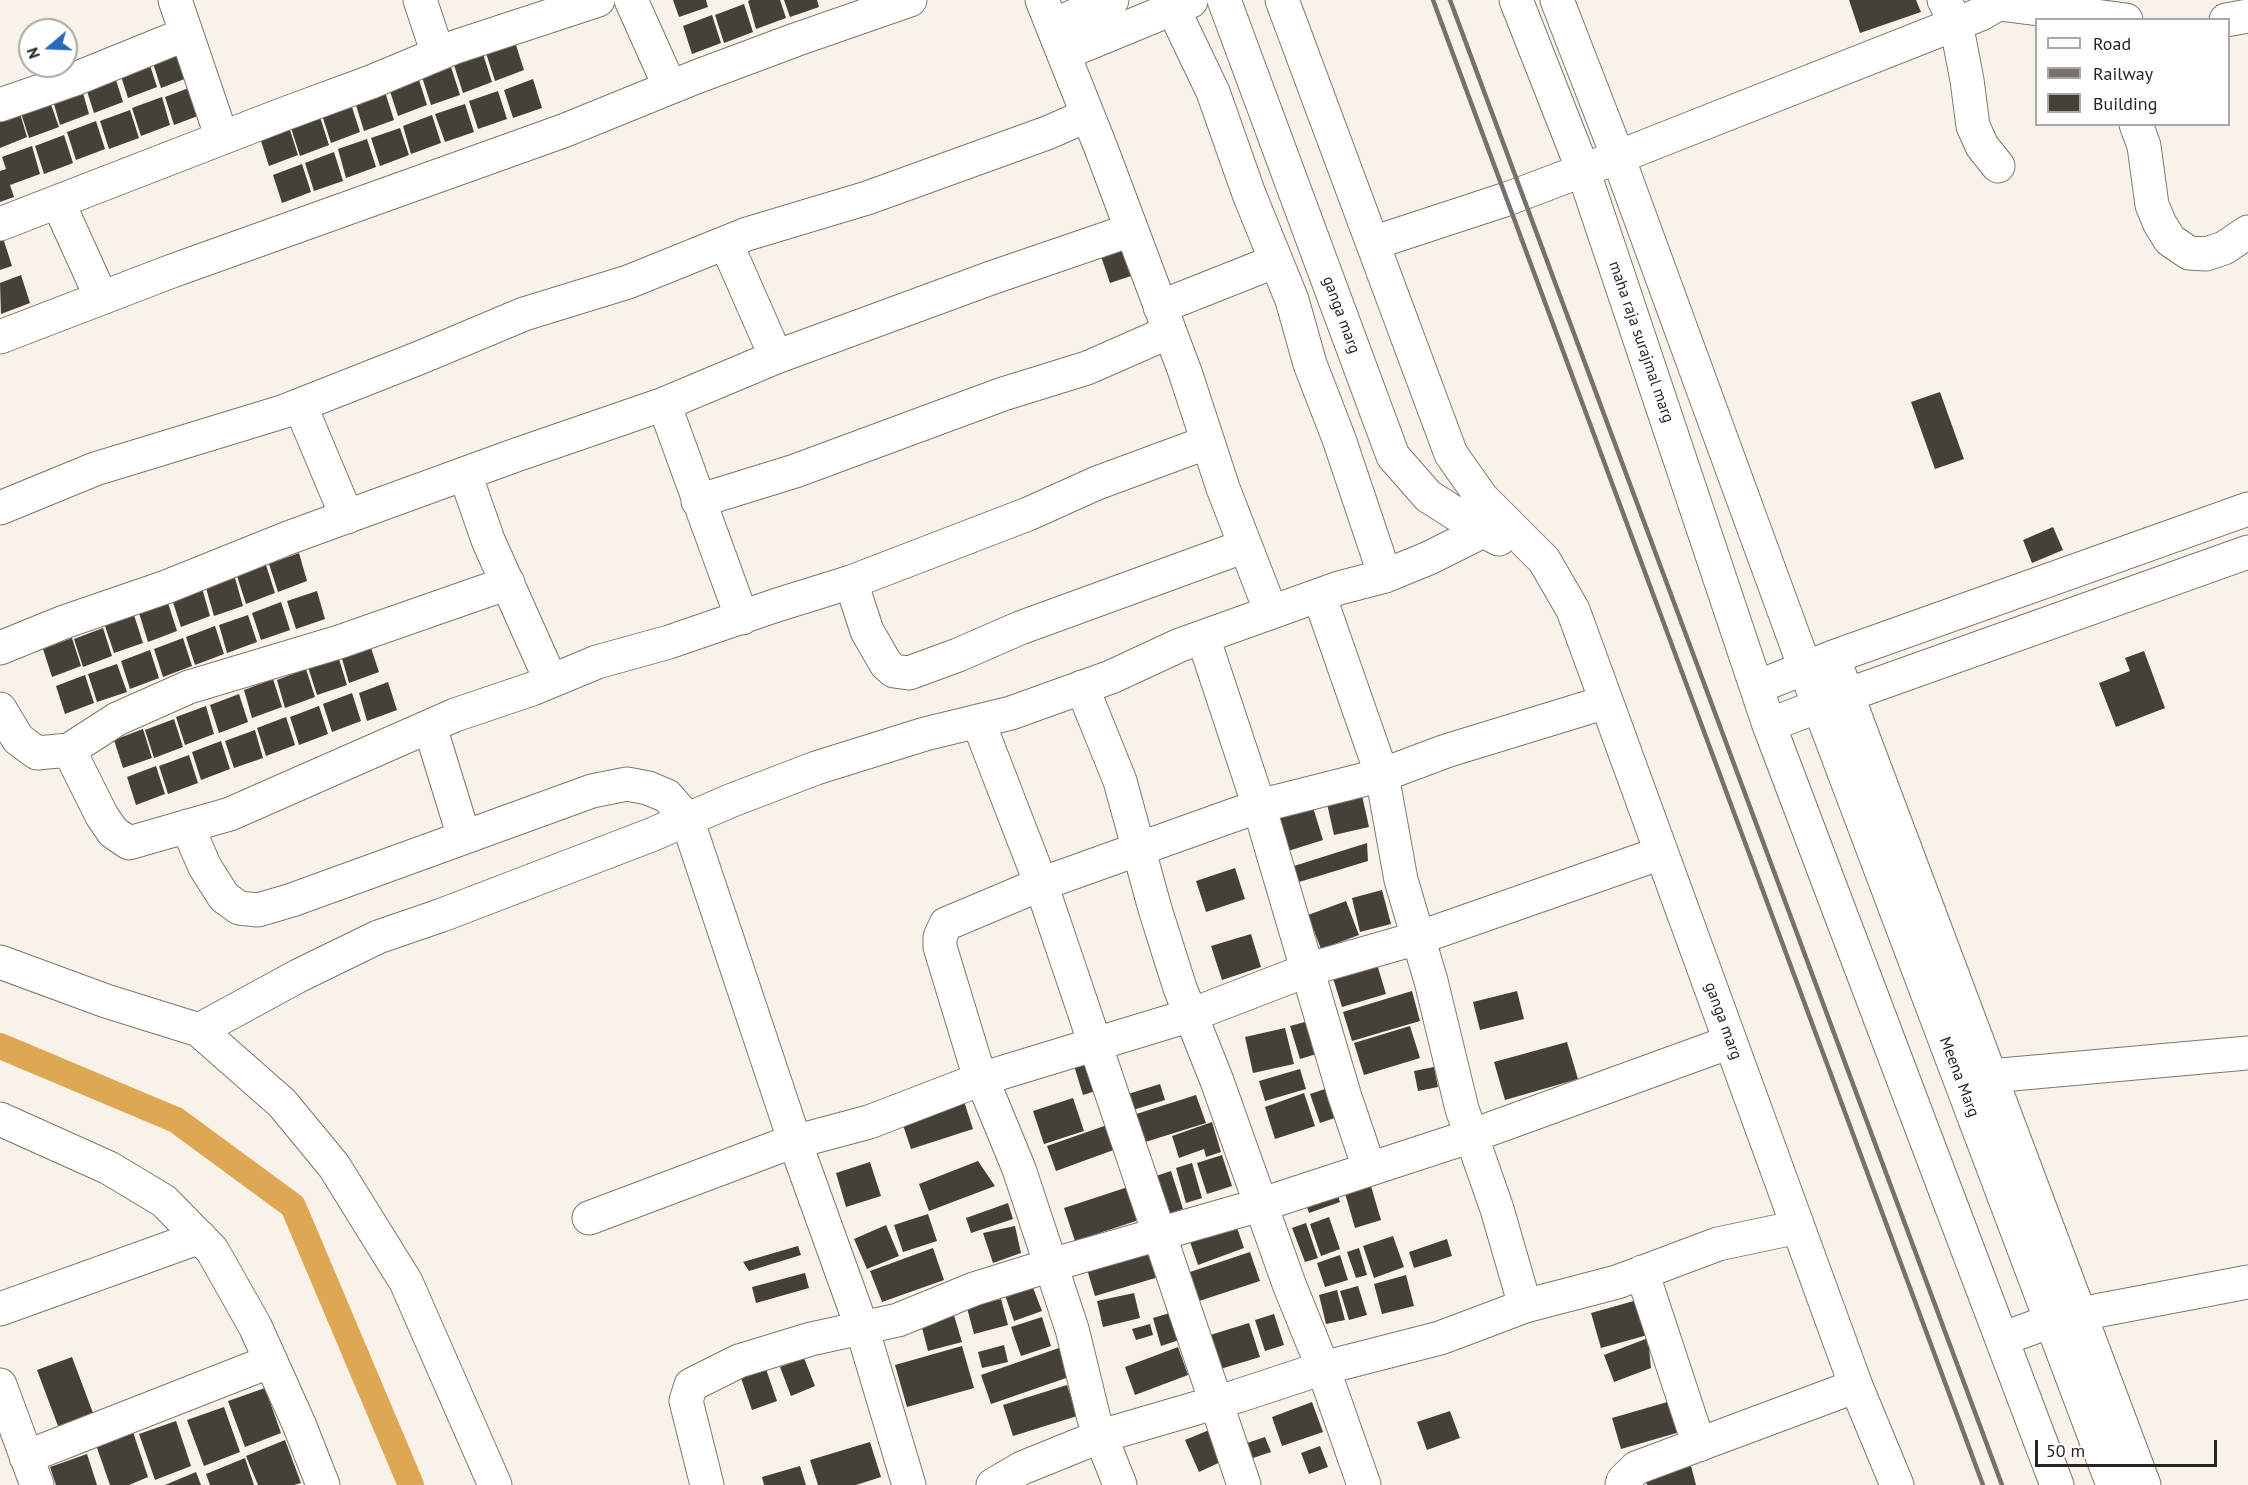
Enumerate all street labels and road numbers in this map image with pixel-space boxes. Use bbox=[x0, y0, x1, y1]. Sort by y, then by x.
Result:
street label: maha raja surajmal marg bbox=[1604, 259, 1678, 425]
street label: ganga marg bbox=[1318, 274, 1364, 356]
street label: ganga marg bbox=[1700, 980, 1746, 1062]
street label: Meena Marg bbox=[1935, 1034, 1983, 1120]

